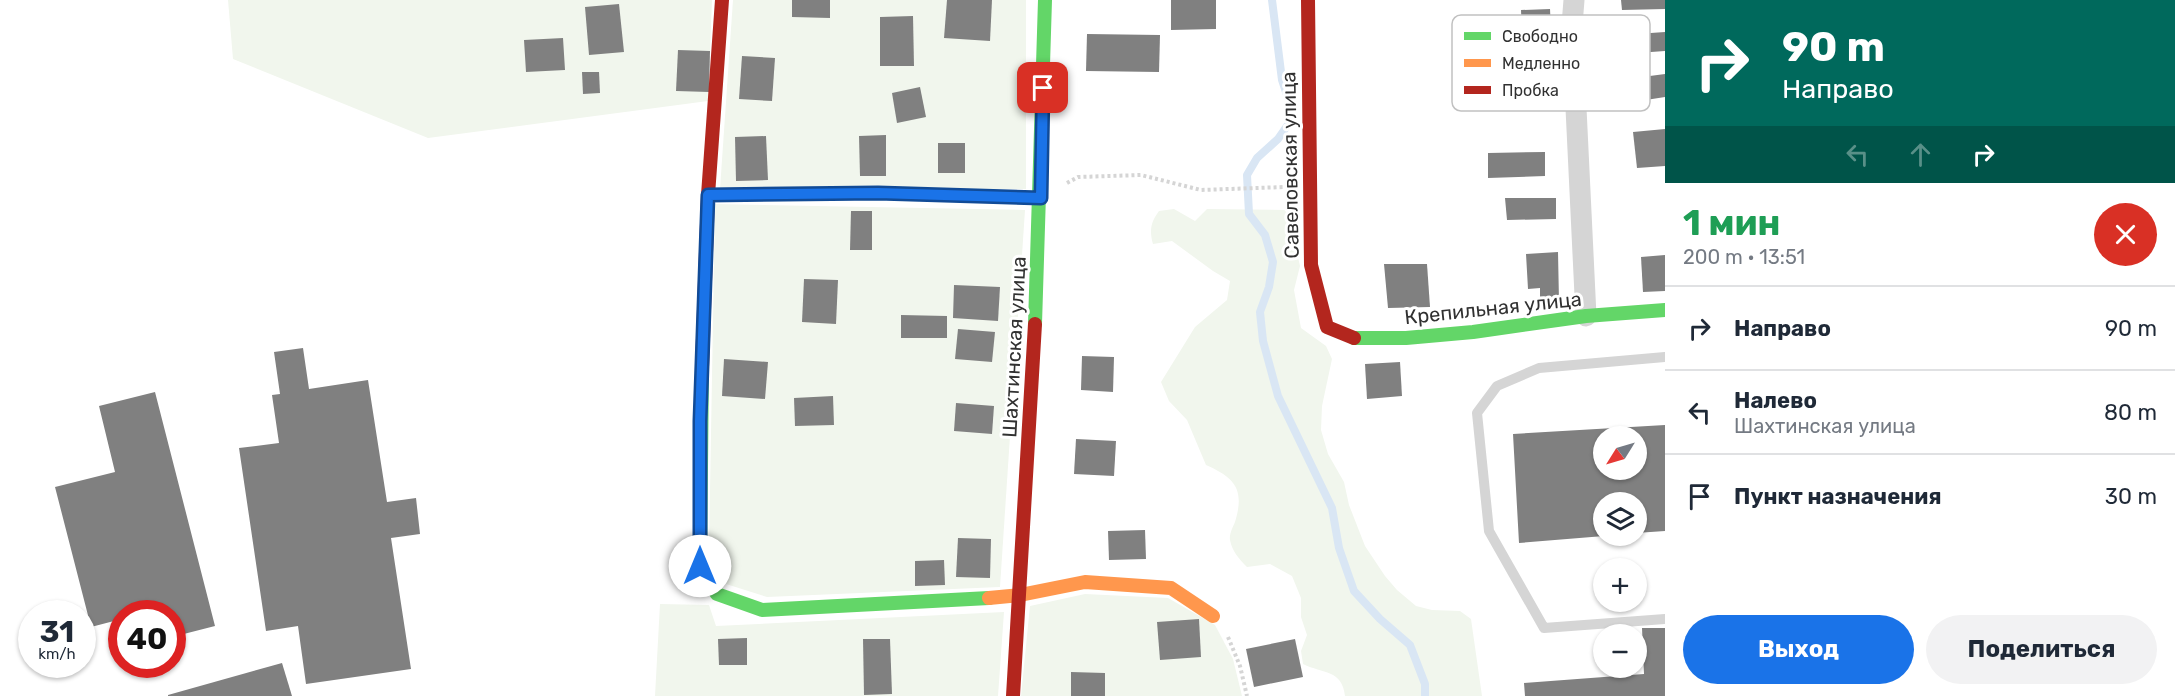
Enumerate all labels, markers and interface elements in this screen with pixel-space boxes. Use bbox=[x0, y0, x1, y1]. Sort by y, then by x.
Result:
legend bbox=[1452, 15, 1650, 111]
text: 90 m bbox=[1782, 22, 1885, 72]
icon: right bbox=[1683, 24, 1761, 102]
text: Свободно bbox=[1502, 27, 1578, 46]
text: Медленно bbox=[1502, 54, 1580, 73]
pin bbox=[1017, 62, 1068, 113]
icon: arrive bbox=[1026, 71, 1059, 104]
street label: Савеловская улица bbox=[1276, 71, 1304, 259]
text: Направо bbox=[1782, 73, 1894, 105]
text: Пробка bbox=[1502, 81, 1559, 100]
icon: left bbox=[1841, 138, 1874, 171]
icon: ahead bbox=[1904, 138, 1937, 171]
icon: right bbox=[1967, 138, 2000, 171]
text: 1 мин bbox=[1683, 201, 1781, 244]
button: close bbox=[2094, 203, 2157, 266]
text: 200 m · 13:51 bbox=[1683, 245, 1805, 269]
street label: Шахтинская улица bbox=[997, 256, 1031, 438]
street label: Крепильная улица bbox=[1403, 287, 1583, 329]
icon: right bbox=[1683, 312, 1716, 345]
text: Направо bbox=[1734, 315, 1831, 342]
text: 90 m bbox=[2105, 315, 2157, 342]
text: Налево bbox=[1734, 387, 1817, 414]
icon: left bbox=[1683, 396, 1716, 429]
text: 80 m bbox=[2104, 399, 2157, 426]
text: Шахтинская улица bbox=[1734, 414, 1916, 438]
north arrow bbox=[1593, 426, 1647, 480]
map controls bbox=[1593, 426, 1647, 678]
icon: arrive bbox=[1683, 480, 1716, 513]
text: Пункт назначения bbox=[1734, 483, 1942, 510]
text: 30 m bbox=[2105, 483, 2157, 510]
button: layers bbox=[1593, 492, 1647, 546]
position arrow bbox=[668, 534, 732, 598]
button: + bbox=[1593, 558, 1647, 612]
speed limit sign: 40 bbox=[108, 600, 186, 678]
text: 31 bbox=[40, 614, 74, 650]
button: Выход bbox=[1683, 615, 1914, 684]
button: Поделиться bbox=[1926, 615, 2157, 684]
button: − bbox=[1593, 624, 1647, 678]
text: km/h bbox=[38, 645, 76, 663]

